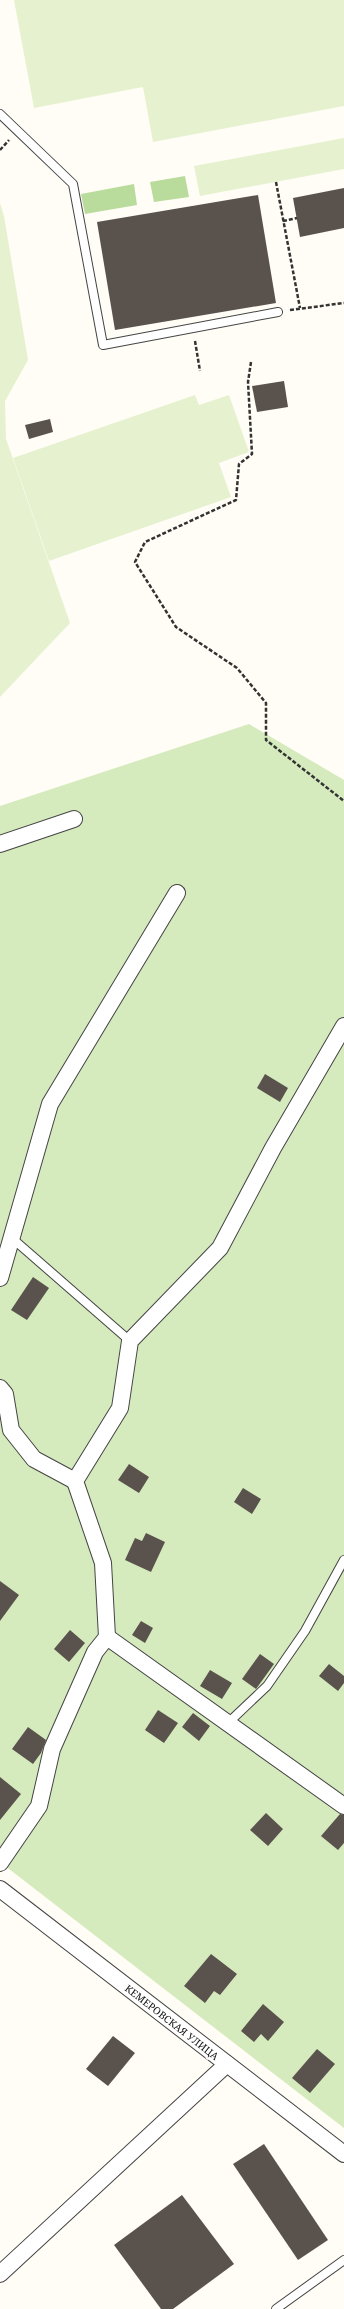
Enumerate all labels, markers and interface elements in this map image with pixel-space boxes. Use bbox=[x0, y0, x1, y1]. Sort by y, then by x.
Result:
street label: КЕМЕРОВСКАЯ УЛИЦА bbox=[122, 1981, 223, 2064]

